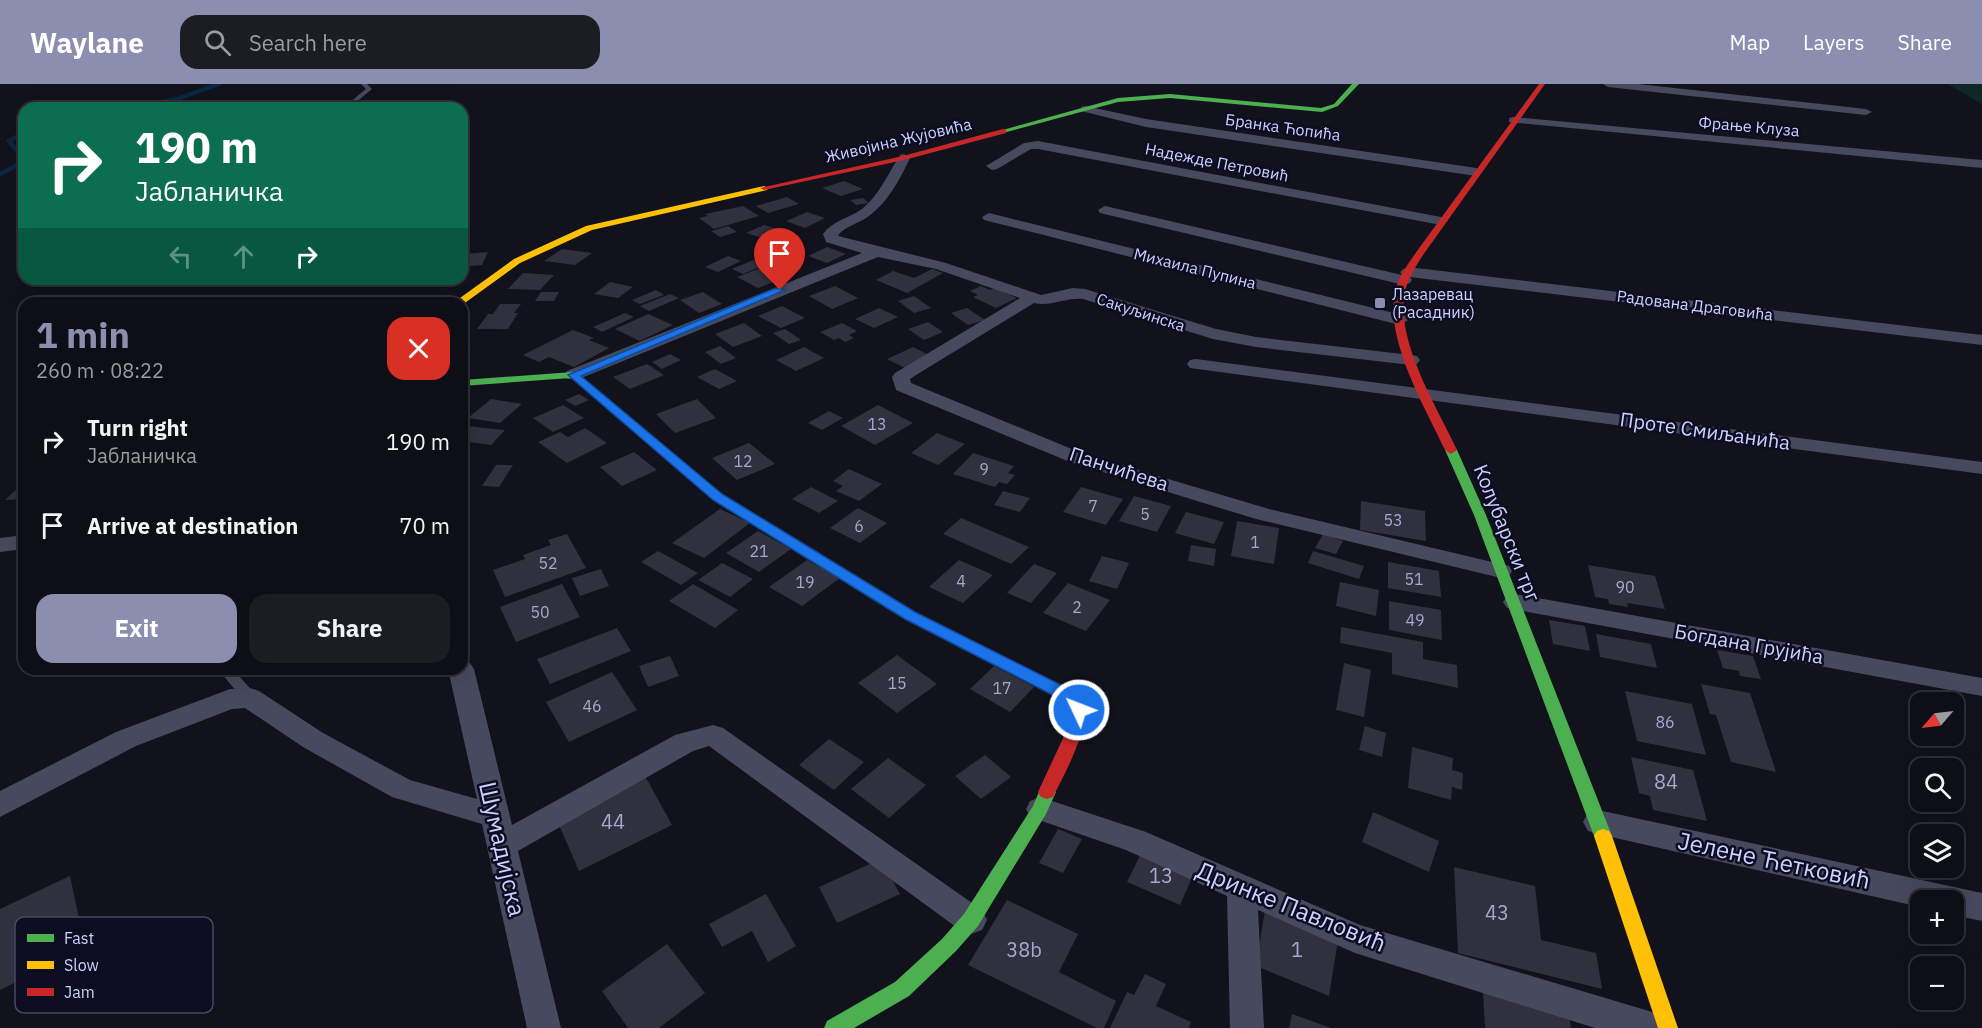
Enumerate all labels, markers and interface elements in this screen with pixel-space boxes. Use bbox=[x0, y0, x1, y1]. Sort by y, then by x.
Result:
search box bbox=[180, 15, 600, 69]
text: Waylane bbox=[30, 24, 144, 61]
icon: search bbox=[201, 26, 234, 59]
text: Search here bbox=[249, 28, 367, 57]
text: Map bbox=[1730, 28, 1770, 56]
text: Layers bbox=[1803, 28, 1865, 56]
text: Share bbox=[1898, 28, 1952, 56]
street label: Бранка Ћопића bbox=[1224, 109, 1342, 145]
street label: Фрање Клуза bbox=[1698, 112, 1801, 140]
street label: Живојина Жујовића bbox=[823, 113, 974, 167]
text: 190 m bbox=[135, 120, 258, 175]
icon: right bbox=[36, 126, 114, 204]
street label: Надежде Петровић bbox=[1143, 138, 1291, 186]
text: Јабланичка bbox=[135, 173, 283, 208]
pin bbox=[754, 228, 805, 290]
icon: arrive bbox=[763, 237, 796, 270]
icon: left bbox=[164, 240, 197, 273]
icon: ahead bbox=[227, 240, 260, 273]
icon: right bbox=[290, 240, 323, 273]
street label: Михаила Пупина bbox=[1132, 243, 1259, 293]
place label: Лазаревац (Расадник) bbox=[1392, 284, 1475, 322]
street label: Радована Драговића bbox=[1616, 286, 1775, 325]
street label: Сакуљинска bbox=[1094, 288, 1188, 336]
marker: Лазаревац (Расадник) bbox=[1373, 296, 1387, 310]
text: 1 min bbox=[36, 311, 130, 358]
button: close bbox=[387, 317, 450, 380]
text: 260 m · 08:22 bbox=[36, 357, 164, 384]
street label: Проте Смиљанића bbox=[1618, 405, 1792, 456]
text: Turn right bbox=[87, 413, 188, 442]
house number: 13 bbox=[867, 414, 887, 434]
icon: right bbox=[36, 425, 69, 458]
text: 190 m bbox=[386, 427, 450, 456]
street label: Панчићева bbox=[1066, 440, 1173, 497]
text: Јабланичка bbox=[87, 442, 197, 469]
house number: 12 bbox=[733, 451, 753, 471]
house number: 9 bbox=[979, 459, 989, 479]
street label: Колубарски трг bbox=[1468, 460, 1547, 606]
house number: 7 bbox=[1088, 496, 1098, 516]
house number: 5 bbox=[1140, 504, 1150, 524]
icon: arrive bbox=[36, 509, 69, 542]
house number: 53 bbox=[1383, 510, 1403, 530]
text: Arrive at destination bbox=[87, 511, 298, 540]
text: 70 m bbox=[399, 511, 450, 540]
house number: 6 bbox=[854, 516, 864, 536]
house number: 1 bbox=[1250, 532, 1260, 552]
house number: 21 bbox=[749, 541, 769, 561]
house number: 52 bbox=[538, 553, 558, 573]
house number: 51 bbox=[1404, 569, 1424, 589]
house number: 4 bbox=[956, 571, 966, 591]
house number: 19 bbox=[795, 572, 815, 592]
house number: 90 bbox=[1615, 577, 1635, 597]
button: Exit bbox=[36, 594, 237, 663]
button: Share bbox=[249, 594, 450, 663]
house number: 2 bbox=[1072, 597, 1082, 617]
house number: 50 bbox=[530, 602, 550, 622]
house number: 49 bbox=[1405, 610, 1425, 630]
street label: Богдана Грујића bbox=[1672, 617, 1826, 670]
house number: 15 bbox=[887, 673, 907, 693]
house number: 17 bbox=[992, 678, 1012, 698]
position arrow bbox=[1047, 678, 1111, 742]
north arrow bbox=[1910, 692, 1964, 746]
map controls bbox=[1910, 692, 1964, 1010]
house number: 46 bbox=[582, 696, 602, 716]
house number: 86 bbox=[1655, 712, 1675, 732]
button: search bbox=[1910, 758, 1964, 812]
house number: 84 bbox=[1654, 768, 1678, 795]
street label: Шумадијска bbox=[472, 778, 534, 919]
house number: 44 bbox=[601, 808, 625, 835]
street label: Јелене Ћетковић bbox=[1675, 824, 1873, 896]
button: layers bbox=[1910, 824, 1964, 878]
street label: Дринке Павловић bbox=[1192, 853, 1391, 959]
house number: 13 bbox=[1149, 862, 1173, 889]
button: + bbox=[1910, 890, 1964, 944]
house number: 43 bbox=[1485, 899, 1509, 926]
legend bbox=[15, 917, 213, 1013]
text: Fast bbox=[64, 928, 94, 948]
house number: 38b bbox=[1006, 936, 1042, 963]
house number: 1 bbox=[1291, 936, 1303, 963]
text: Slow bbox=[64, 955, 99, 975]
button: − bbox=[1910, 956, 1964, 1010]
text: Jam bbox=[64, 982, 95, 1002]

